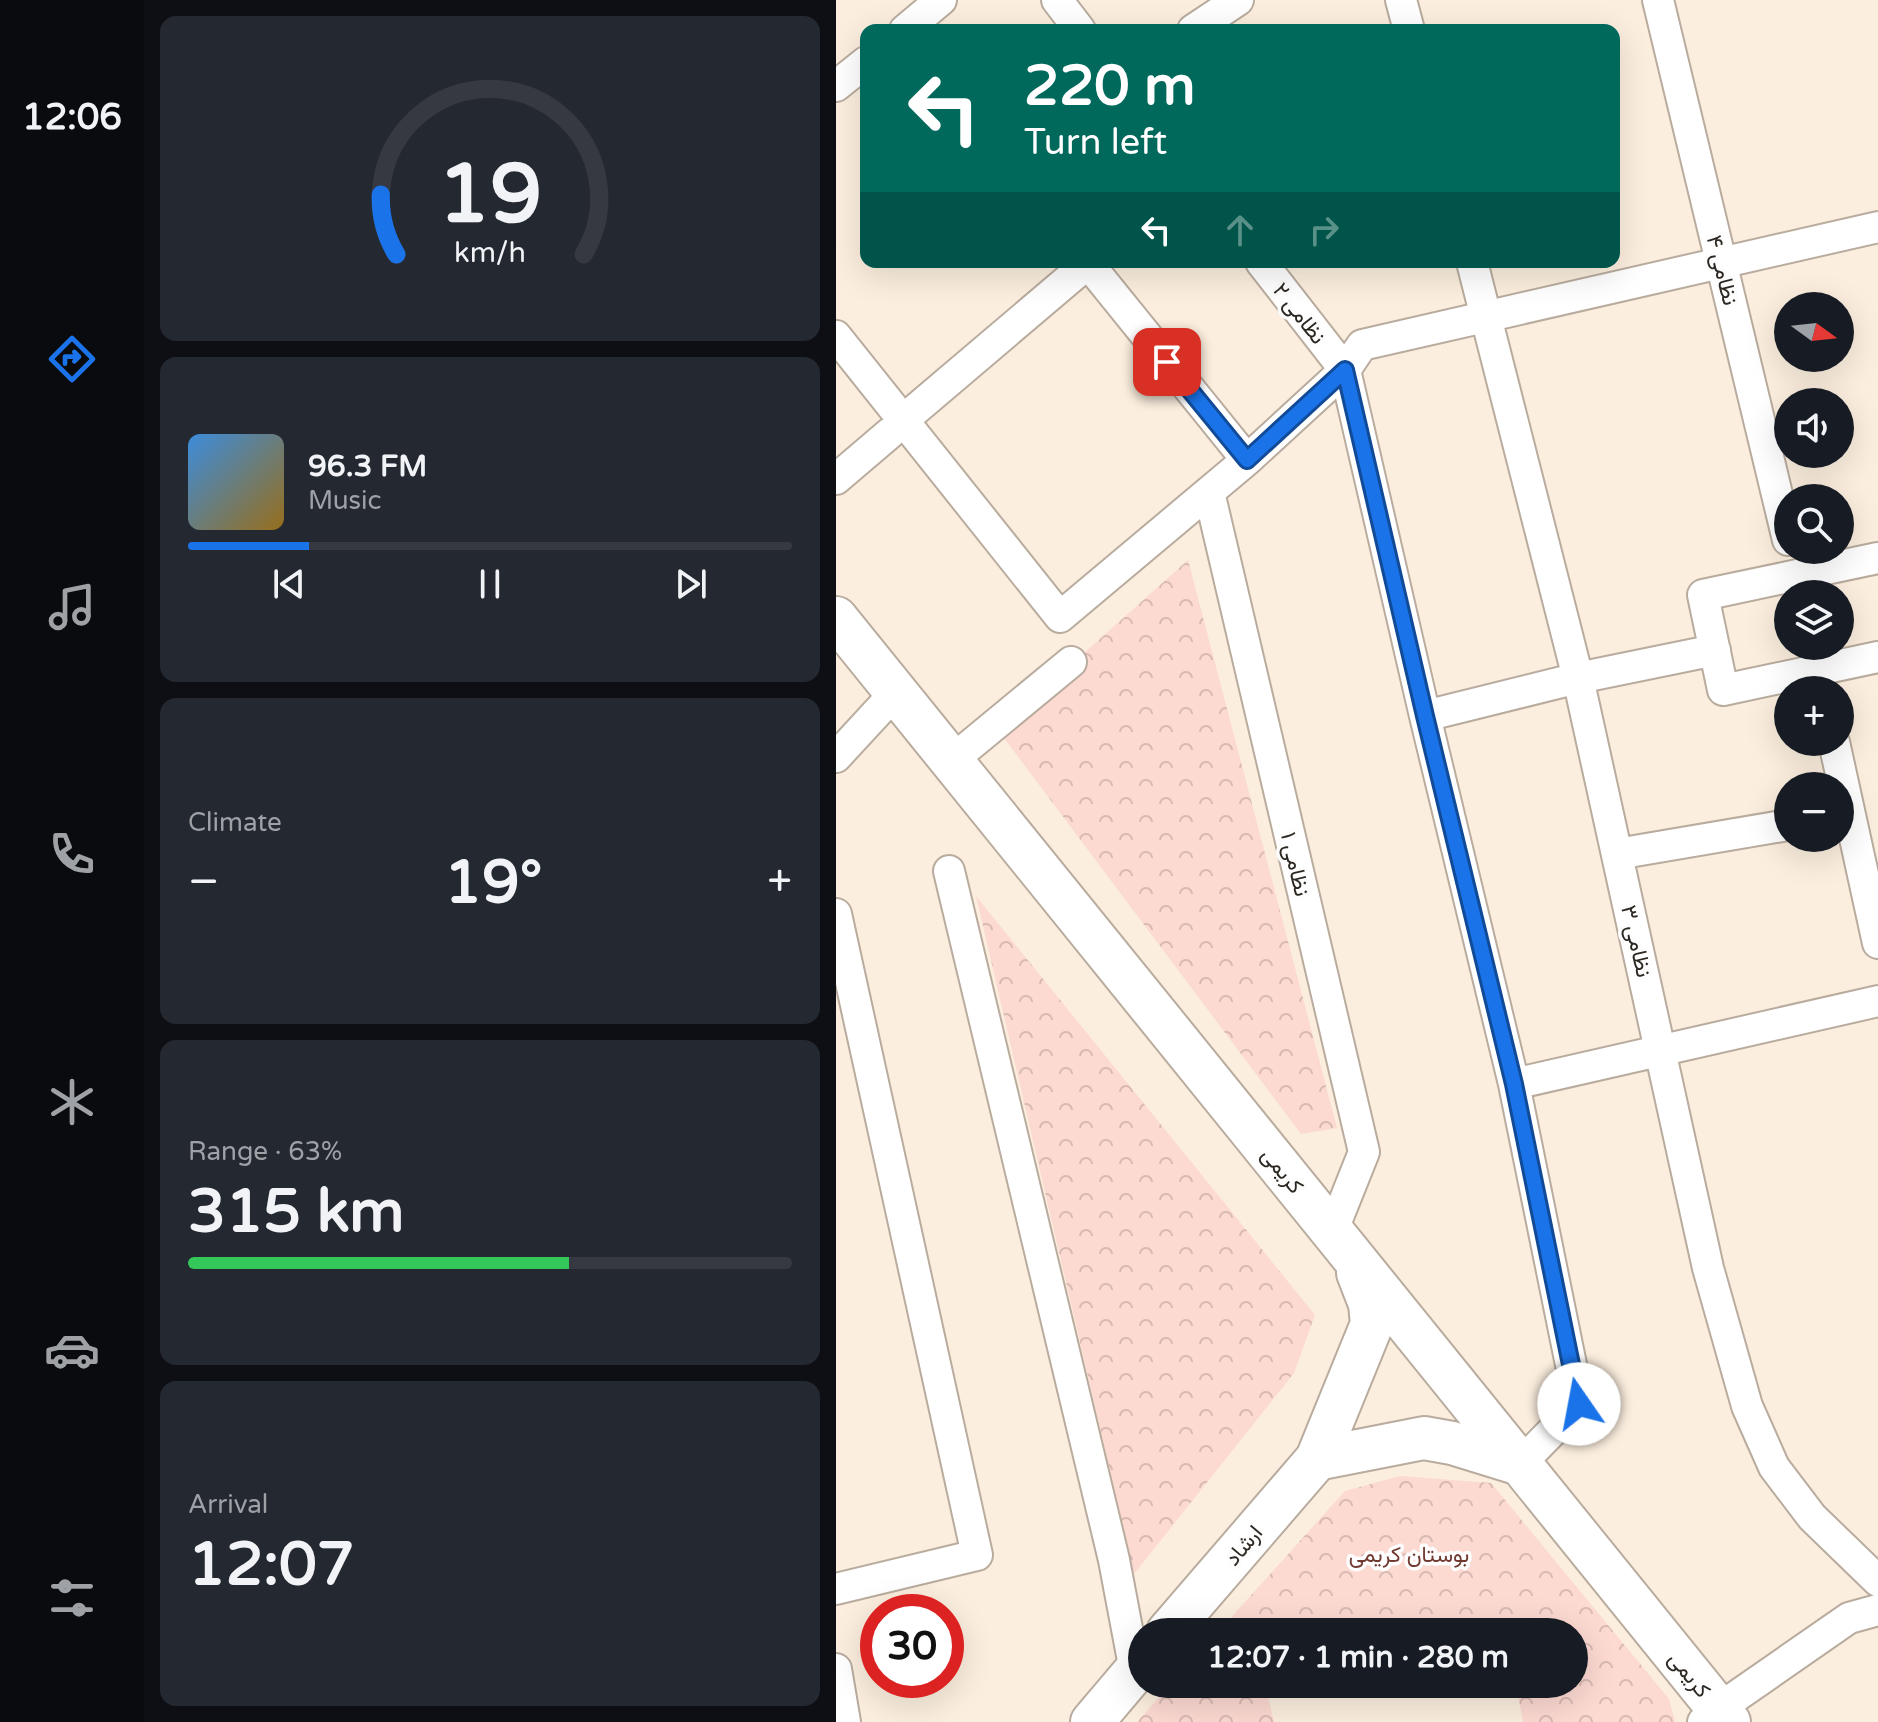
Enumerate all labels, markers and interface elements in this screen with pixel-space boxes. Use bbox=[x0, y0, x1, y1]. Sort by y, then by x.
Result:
text: 220 m bbox=[1024, 53, 1195, 120]
icon: left bbox=[892, 56, 996, 160]
text: 12:06 bbox=[22, 96, 122, 139]
text: Turn left bbox=[1024, 121, 1167, 164]
text: 19 bbox=[438, 144, 542, 244]
icon: left bbox=[1134, 208, 1178, 252]
icon: ahead bbox=[1218, 208, 1262, 252]
icon: right bbox=[1302, 208, 1346, 252]
street label: نظامی ۴ bbox=[1701, 232, 1743, 308]
text: km/h bbox=[454, 236, 526, 270]
street label: نظامی ۲ bbox=[1267, 278, 1331, 349]
north arrow bbox=[1774, 292, 1854, 372]
map controls bbox=[1774, 292, 1854, 852]
pin bbox=[1133, 328, 1201, 396]
icon: directions bbox=[44, 331, 100, 387]
icon: arrive bbox=[1145, 340, 1189, 384]
button: sound bbox=[1774, 388, 1854, 468]
text: 96.3 FM bbox=[308, 448, 427, 485]
button: search bbox=[1774, 484, 1854, 564]
text: Music bbox=[308, 485, 381, 516]
icon: previous bbox=[267, 562, 311, 606]
icon: pause bbox=[468, 562, 512, 606]
icon: next bbox=[669, 562, 713, 606]
icon: music bbox=[44, 579, 100, 635]
button: layers bbox=[1774, 580, 1854, 660]
button: + bbox=[1774, 676, 1854, 756]
button: − bbox=[1774, 772, 1854, 852]
text: Climate bbox=[188, 807, 282, 838]
icon: phone bbox=[44, 826, 100, 882]
street label: نظامی ۱ bbox=[1275, 829, 1315, 899]
text: 19° bbox=[444, 847, 542, 919]
text: − bbox=[188, 856, 219, 909]
text: + bbox=[767, 856, 792, 909]
street label: نظامی ۳ bbox=[1615, 902, 1657, 980]
icon: climate bbox=[44, 1074, 100, 1130]
text: Range · 63% bbox=[188, 1136, 342, 1167]
street label: کریمی bbox=[1256, 1142, 1309, 1199]
text: 315 km bbox=[188, 1176, 404, 1248]
icon: car bbox=[44, 1322, 100, 1378]
position arrow bbox=[1537, 1362, 1621, 1446]
text: Arrival bbox=[188, 1489, 268, 1520]
street label: ارشاد bbox=[1219, 1520, 1268, 1571]
text: 12:07 bbox=[188, 1529, 354, 1601]
park label: بوستان کریمی bbox=[1349, 1542, 1469, 1568]
icon: filters bbox=[44, 1570, 100, 1626]
speed limit sign: 30 bbox=[860, 1594, 964, 1698]
text: 12:07 · 1 min · 280 m bbox=[1207, 1639, 1509, 1676]
street label: کریمی bbox=[1663, 1646, 1716, 1703]

